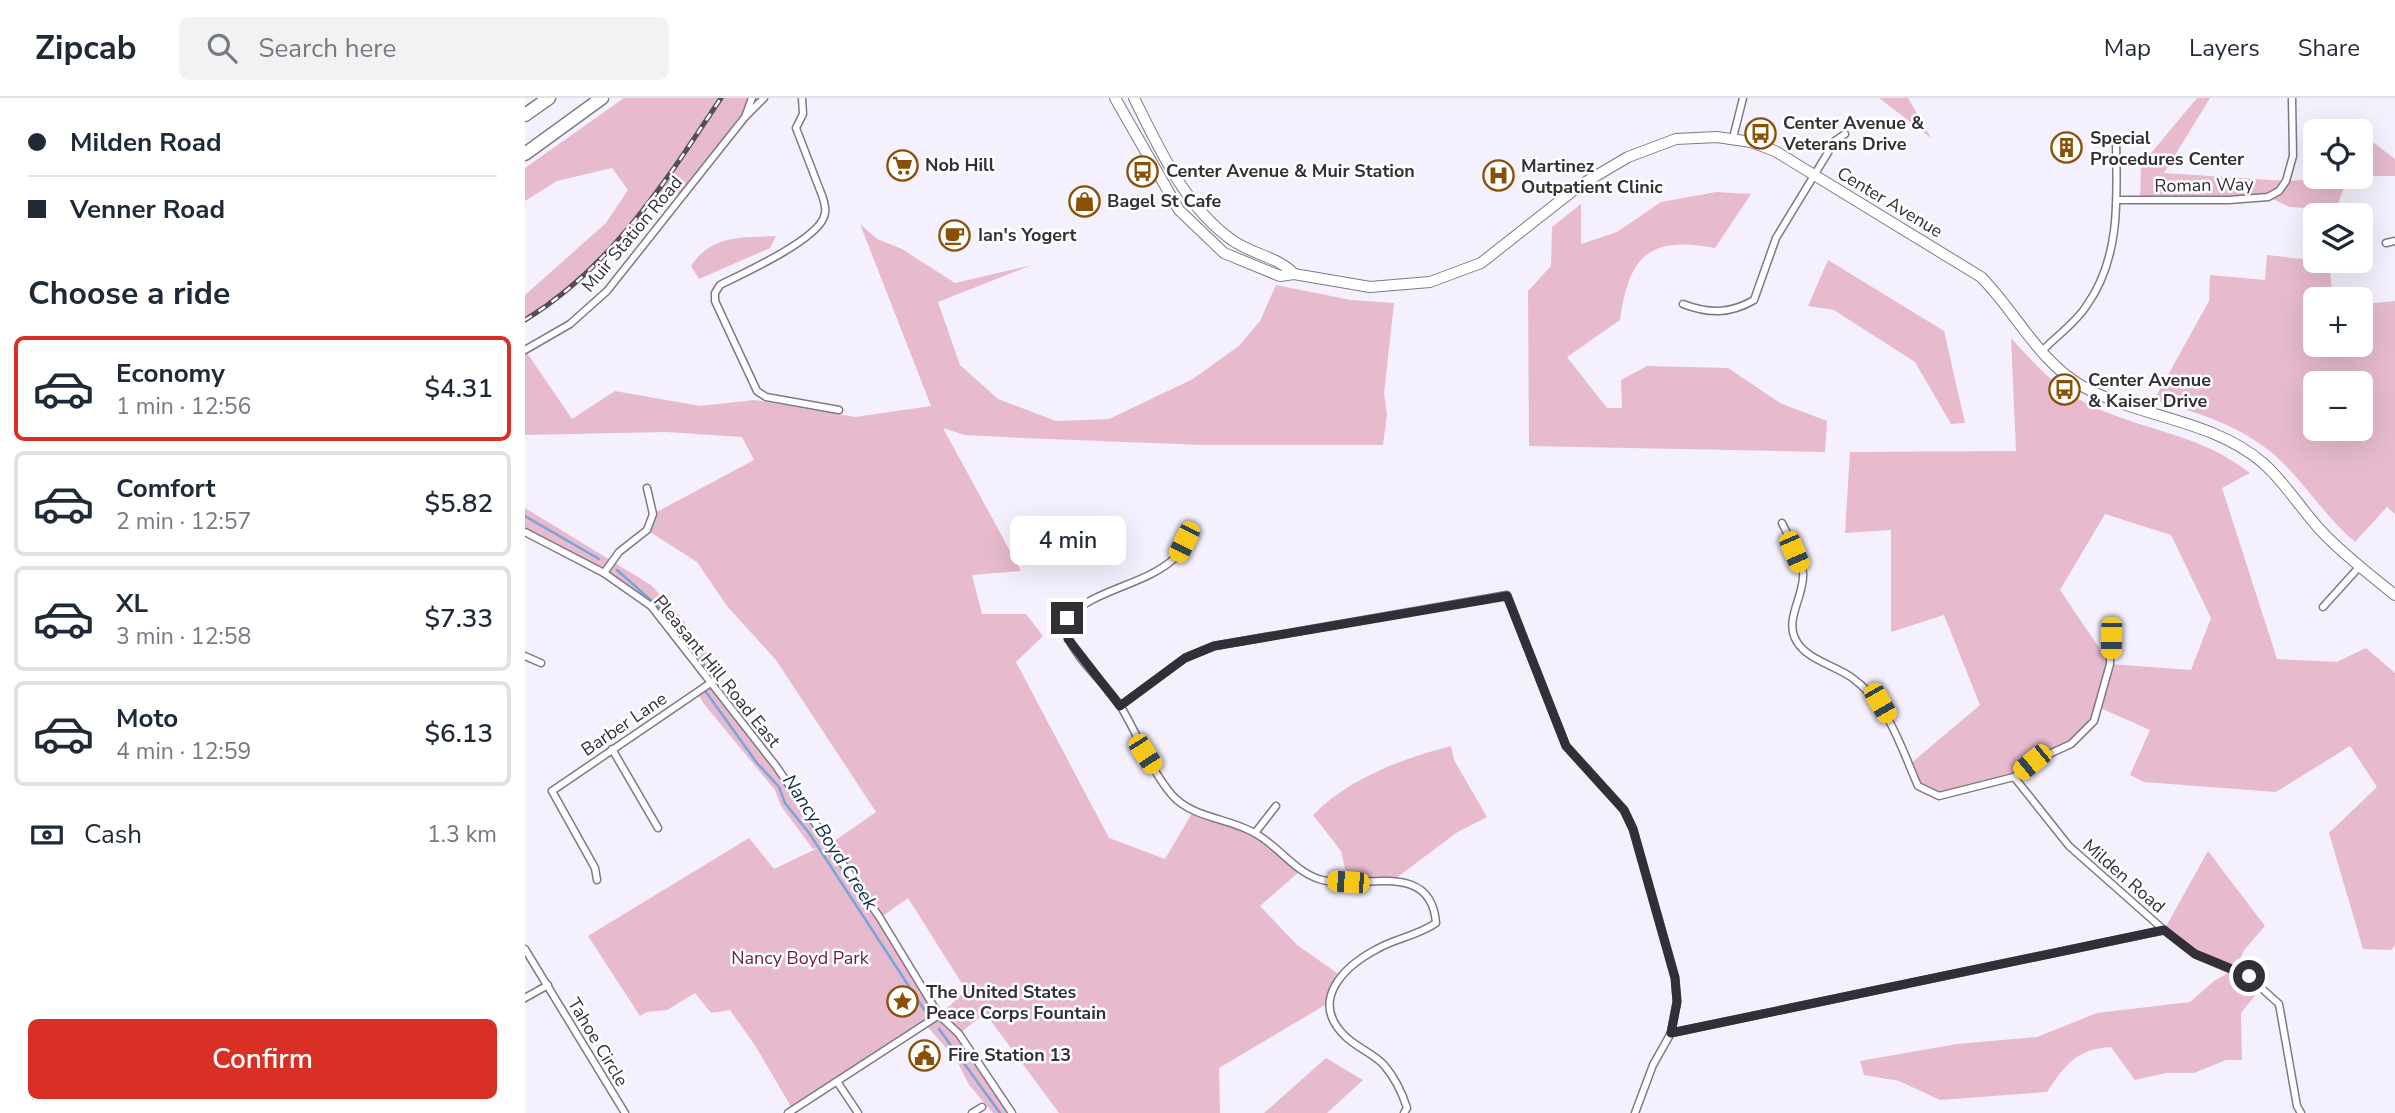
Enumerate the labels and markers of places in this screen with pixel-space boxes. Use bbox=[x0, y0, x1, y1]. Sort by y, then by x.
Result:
place label: Center Avenue & Veterans Drive bbox=[1782, 111, 1925, 156]
bus stop icon: Center Avenue & Veterans Drive bbox=[1743, 116, 1777, 150]
place label: Special Procedures Center bbox=[2090, 126, 2244, 171]
building icon: Special Procedures Center bbox=[2050, 131, 2084, 165]
supermarket icon: Nob Hill bbox=[885, 148, 919, 182]
place label: Nob Hill bbox=[925, 153, 995, 177]
bus stop icon: Center Avenue & Muir Station bbox=[1126, 154, 1160, 188]
place label: Martinez Outpatient Clinic bbox=[1521, 154, 1663, 199]
place label: Center Avenue & Muir Station bbox=[1166, 159, 1415, 183]
hospital icon: Martinez Outpatient Clinic bbox=[1481, 159, 1515, 193]
shop icon: Bagel St Cafe bbox=[1067, 184, 1101, 218]
place label: Bagel St Cafe bbox=[1107, 189, 1222, 213]
cafe icon: Ian's Yogert bbox=[938, 218, 972, 252]
place label: Ian's Yogert bbox=[978, 223, 1077, 247]
place label: Center Avenue & Kaiser Drive bbox=[2088, 368, 2211, 413]
bus stop icon: Center Avenue & Kaiser Drive bbox=[2048, 373, 2082, 407]
place label: The United States Peace Corps Fountain bbox=[926, 980, 1106, 1025]
place icon: The United States Peace Corps Fountain bbox=[886, 985, 920, 1019]
public building icon: Fire Station 13 bbox=[908, 1038, 942, 1072]
place label: Fire Station 13 bbox=[948, 1043, 1071, 1067]

